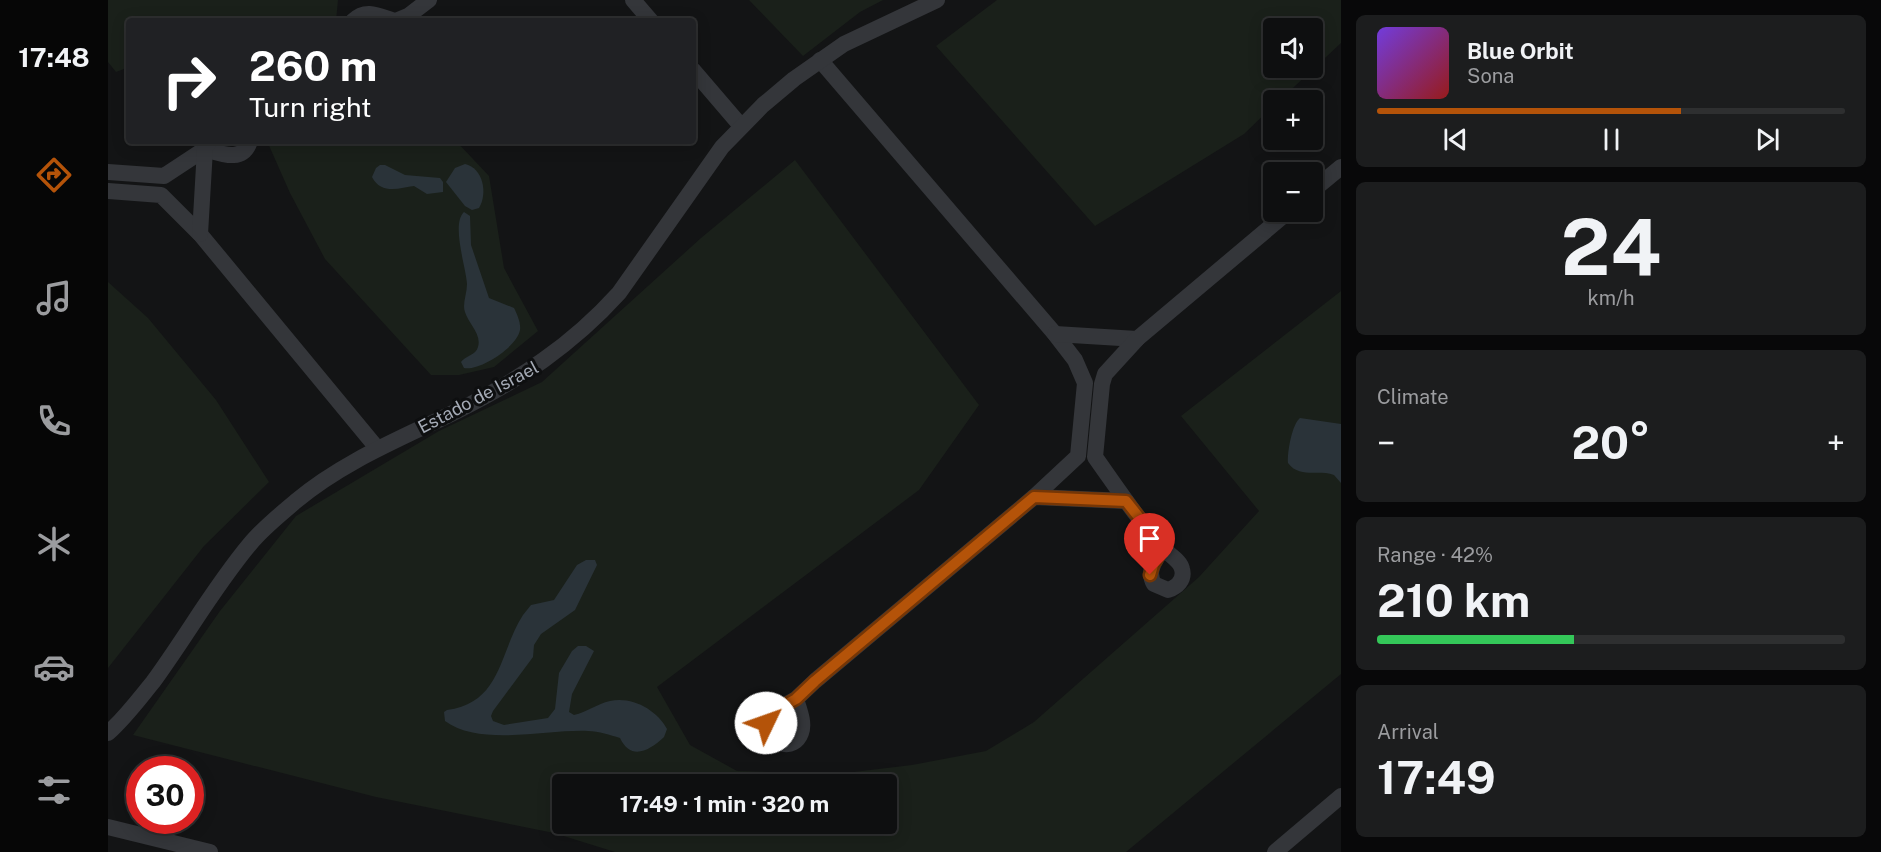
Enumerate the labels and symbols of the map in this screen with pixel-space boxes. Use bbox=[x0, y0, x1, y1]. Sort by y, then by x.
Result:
street label: Estado de Israel bbox=[414, 356, 542, 438]
pin bbox=[1124, 513, 1175, 575]
position arrow bbox=[734, 691, 798, 755]
speed limit sign: 30 bbox=[126, 756, 204, 834]

